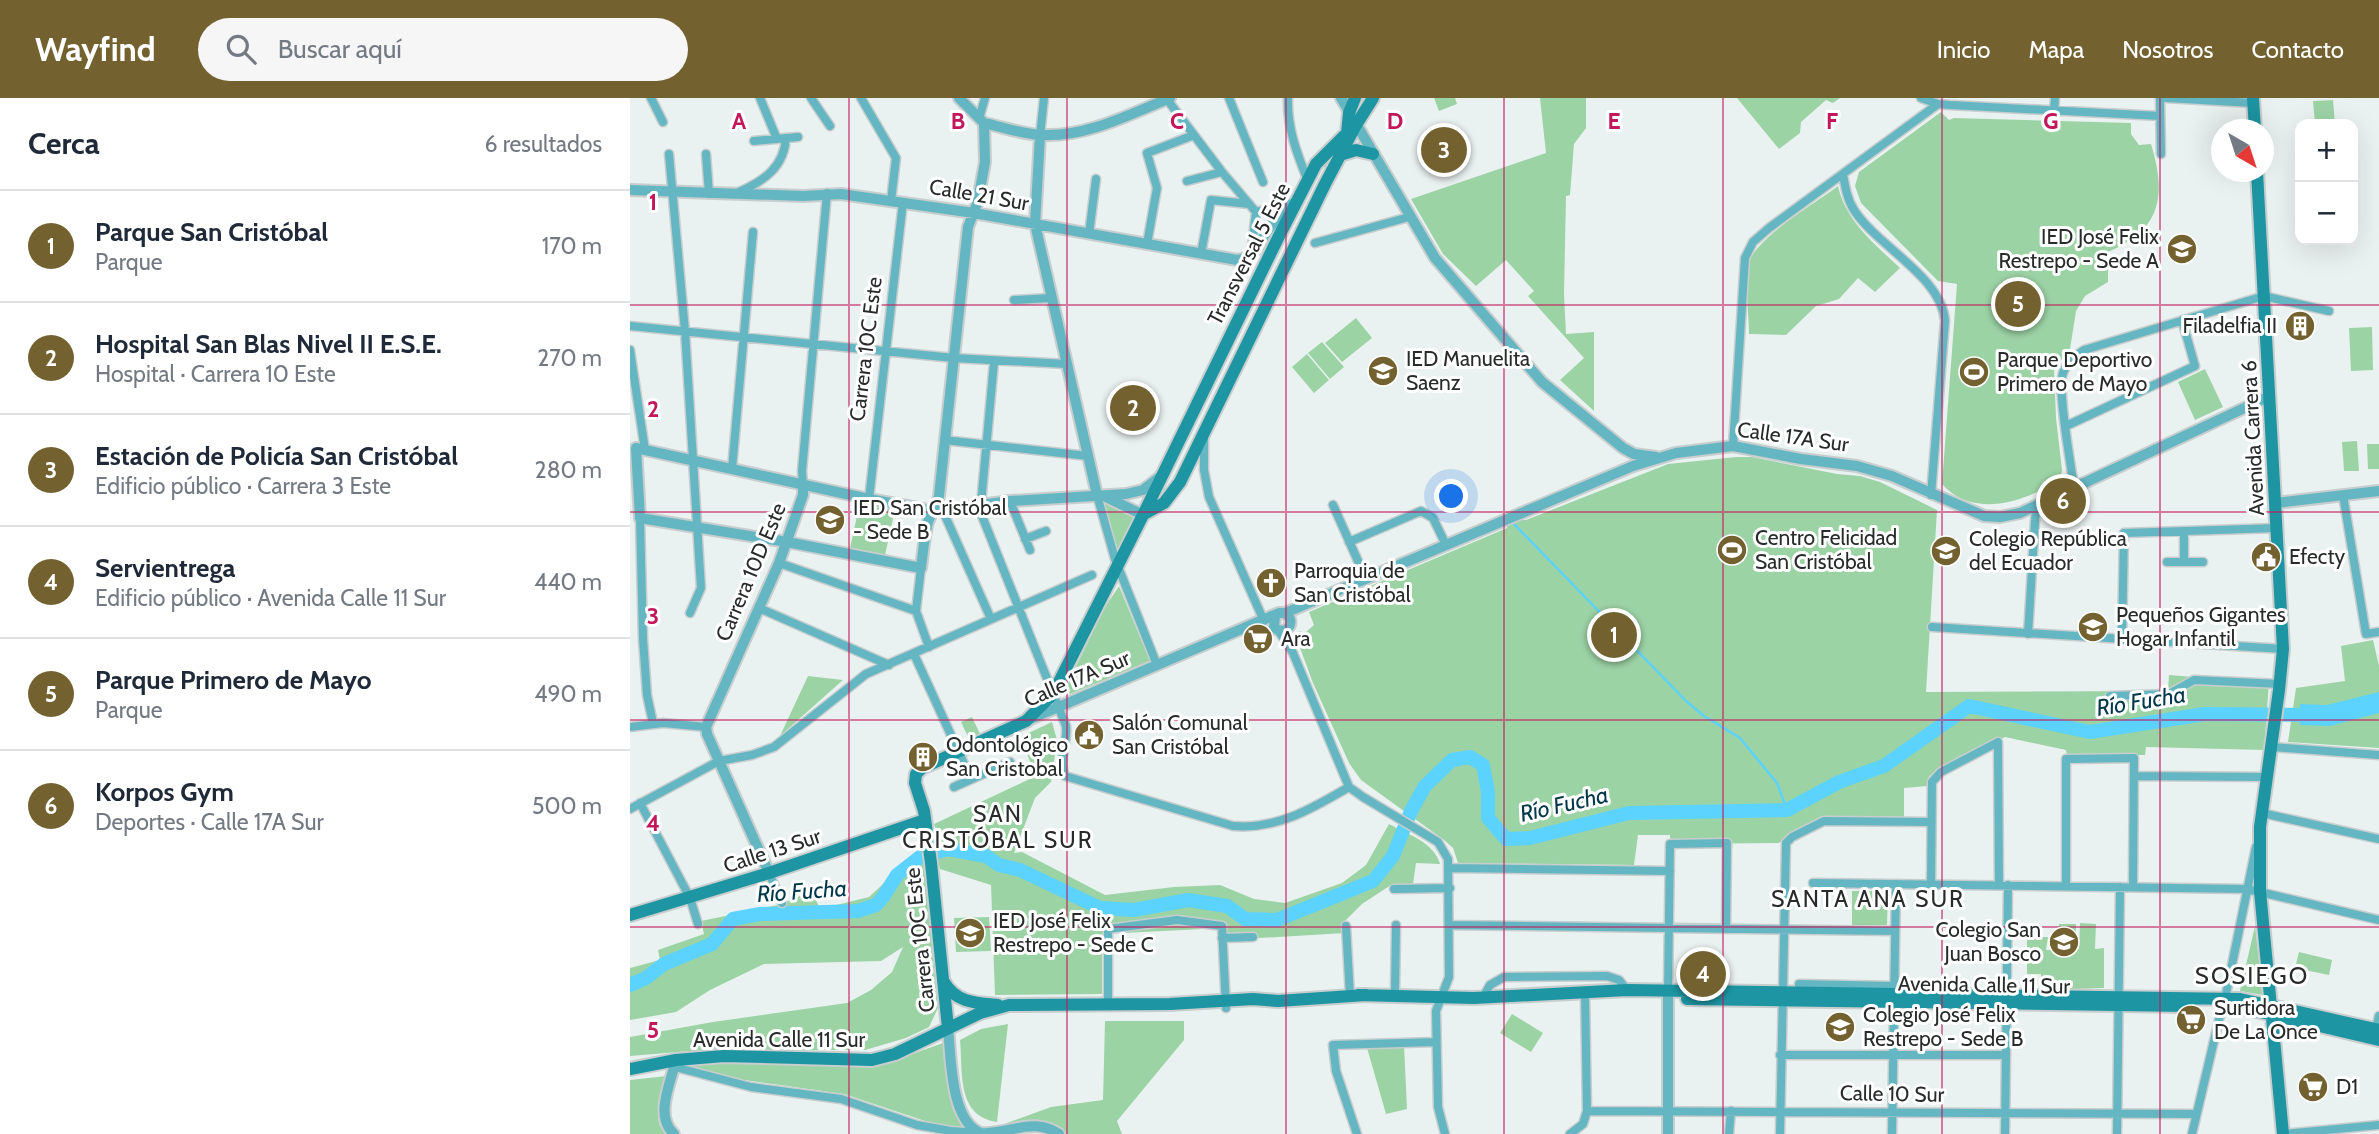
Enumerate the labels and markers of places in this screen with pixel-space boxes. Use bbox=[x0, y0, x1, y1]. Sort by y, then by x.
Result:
pin: 3 bbox=[1421, 124, 1467, 176]
place label: IED José Felix Restrepo - Sede A bbox=[1998, 224, 2159, 273]
school or university icon: IED José Felix Restrepo - Sede A bbox=[2165, 232, 2199, 266]
pin: 5 bbox=[1995, 278, 2041, 330]
building icon: Filadelfia II bbox=[2283, 309, 2317, 343]
place label: Filadelfia II bbox=[2182, 313, 2277, 338]
place label: IED Manuelita Saenz bbox=[1406, 346, 1530, 395]
place label: Parque Deportivo Primero de Mayo bbox=[1997, 347, 2152, 396]
school or university icon: IED Manuelita Saenz bbox=[1366, 354, 1400, 388]
sports icon: Parque Deportivo Primero de Mayo bbox=[1957, 355, 1991, 389]
pin: 2 bbox=[1110, 382, 1156, 434]
pin: 6 bbox=[2040, 475, 2086, 527]
place label: IED San Cristóbal - Sede B bbox=[853, 495, 1007, 544]
school or university icon: IED San Cristóbal - Sede B bbox=[813, 503, 847, 537]
place label: Centro Felicidad San Cristóbal bbox=[1755, 525, 1897, 574]
place label: Colegio República del Ecuador bbox=[1969, 526, 2127, 575]
sports icon: Centro Felicidad San Cristóbal bbox=[1715, 533, 1749, 567]
school or university icon: Colegio República del Ecuador bbox=[1929, 534, 1963, 568]
public building icon: Efecty bbox=[2249, 540, 2283, 574]
place label: Efecty bbox=[2289, 544, 2345, 569]
place label: Parroquia de San Cristóbal bbox=[1294, 558, 1411, 607]
church icon: Parroquia de San Cristóbal bbox=[1254, 566, 1288, 600]
place label: Pequeños Gigantes Hogar Infantil bbox=[2116, 602, 2286, 651]
pin: 1 bbox=[1591, 609, 1637, 661]
school or university icon: Pequeños Gigantes Hogar Infantil bbox=[2076, 610, 2110, 644]
supermarket icon: Ara bbox=[1241, 622, 1275, 656]
place label: Ara bbox=[1281, 626, 1311, 651]
place label: Salón Comunal San Cristóbal bbox=[1112, 710, 1248, 759]
public building icon: Salón Comunal San Cristóbal bbox=[1072, 718, 1106, 752]
place label: Odontológico San Cristobal bbox=[946, 732, 1068, 781]
building icon: Odontológico San Cristobal bbox=[906, 740, 940, 774]
place label: IED José Felix Restrepo - Sede C bbox=[993, 908, 1154, 957]
school or university icon: IED José Felix Restrepo - Sede C bbox=[953, 916, 987, 950]
place label: Colegio San Juan Bosco bbox=[1936, 917, 2041, 966]
school or university icon: Colegio San Juan Bosco bbox=[2047, 925, 2081, 959]
pin: 4 bbox=[1680, 948, 1726, 1000]
place label: Surtidora De La Once bbox=[2214, 995, 2318, 1044]
place label: Colegio José Felix Restrepo - Sede B bbox=[1863, 1002, 2023, 1051]
supermarket icon: Surtidora De La Once bbox=[2174, 1003, 2208, 1037]
school or university icon: Colegio José Felix Restrepo - Sede B bbox=[1823, 1010, 1857, 1044]
supermarket icon: D1 bbox=[2296, 1070, 2330, 1104]
place label: D1 bbox=[2336, 1074, 2358, 1099]

